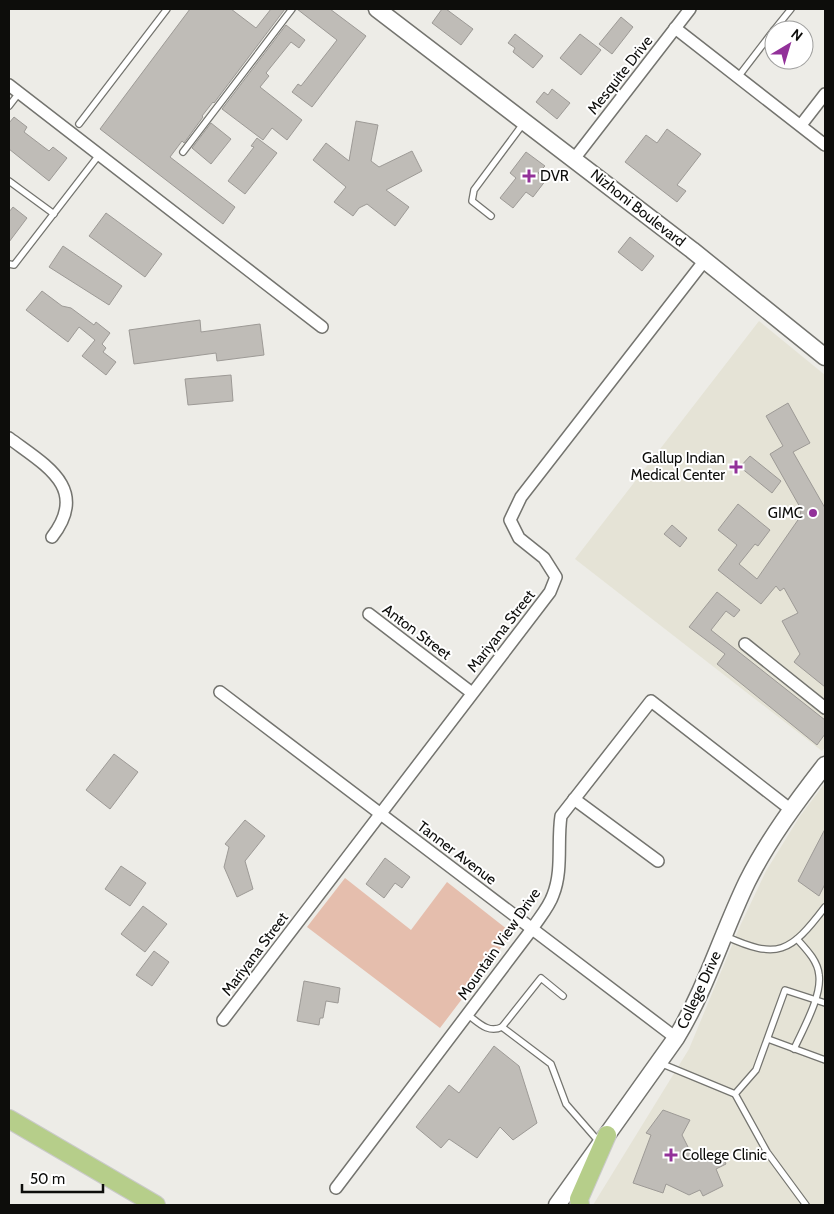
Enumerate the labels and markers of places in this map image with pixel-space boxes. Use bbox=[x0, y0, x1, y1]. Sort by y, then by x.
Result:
place label: DVR bbox=[540, 167, 569, 185]
marker: DVR bbox=[522, 169, 536, 183]
place label: Gallup Indian Medical Center bbox=[631, 449, 725, 484]
marker: Gallup Indian Medical Center bbox=[729, 460, 743, 474]
place label: GIMC bbox=[768, 504, 803, 522]
marker: GIMC bbox=[807, 507, 819, 519]
place label: College Clinic bbox=[682, 1146, 767, 1164]
marker: College Clinic bbox=[664, 1148, 678, 1162]

